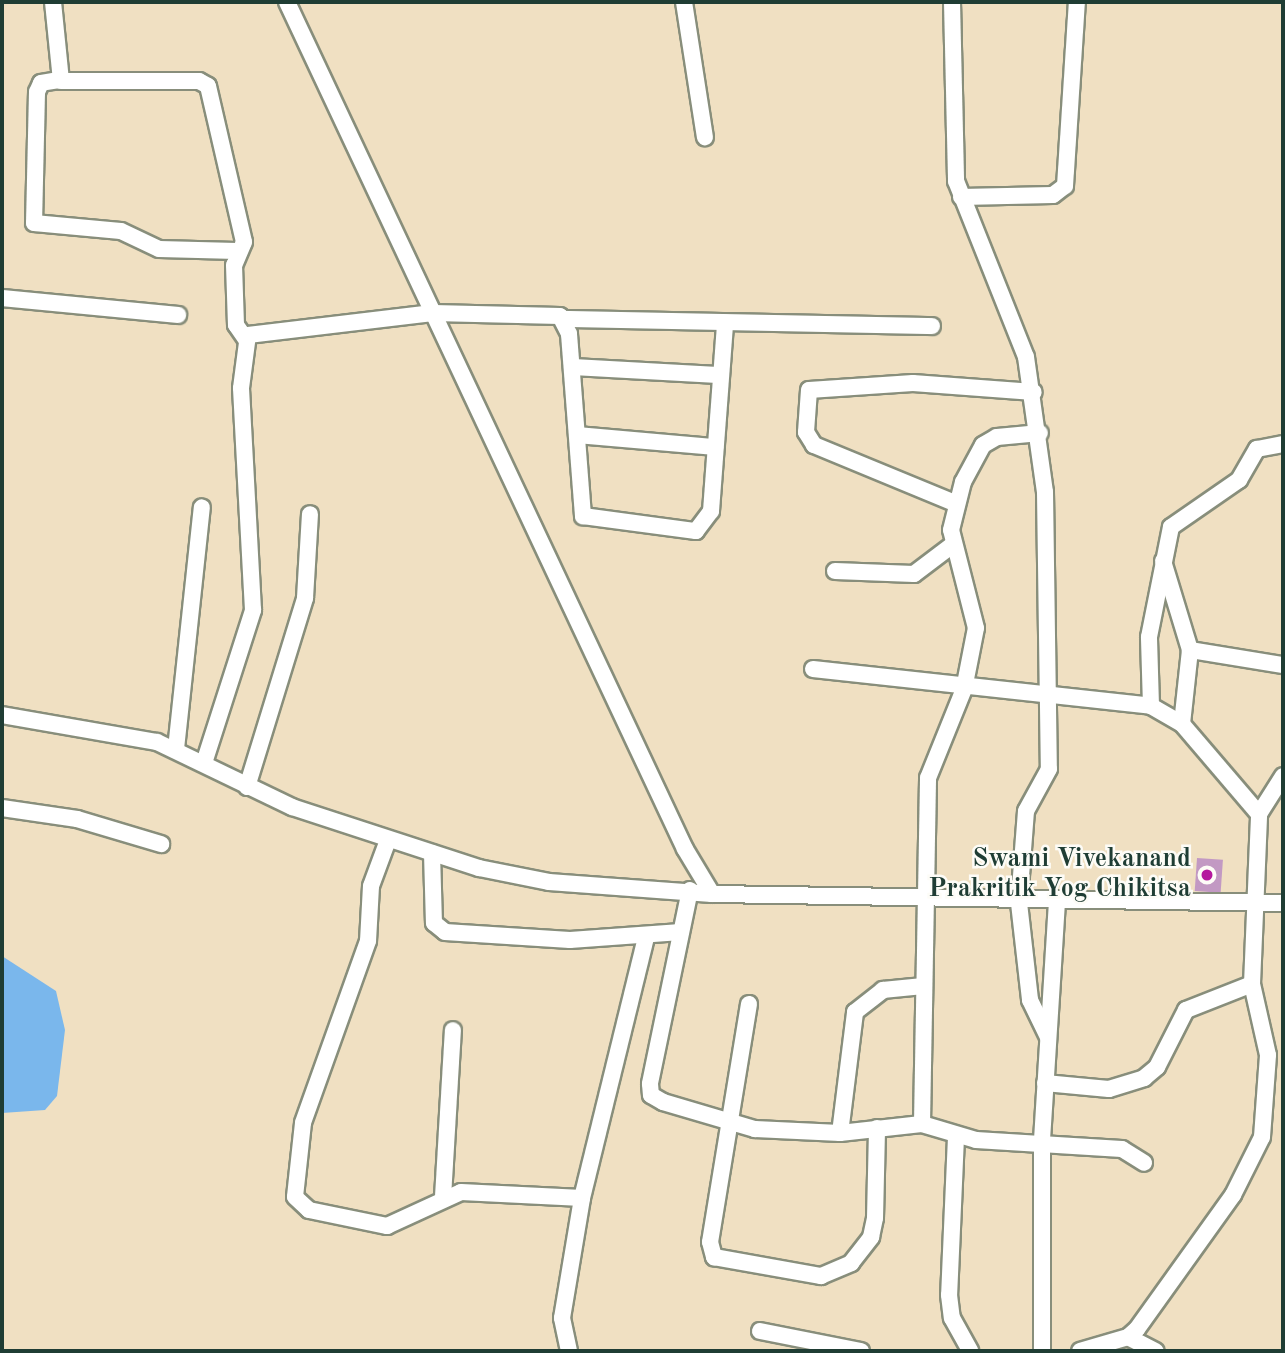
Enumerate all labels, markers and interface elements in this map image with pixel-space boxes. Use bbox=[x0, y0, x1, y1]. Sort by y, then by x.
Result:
place label: Swami Vivekanand Prakritik Yog Chikitsa bbox=[928, 844, 1191, 906]
marker: Swami Vivekanand Prakritik Yog Chikitsa bbox=[1197, 865, 1217, 885]

